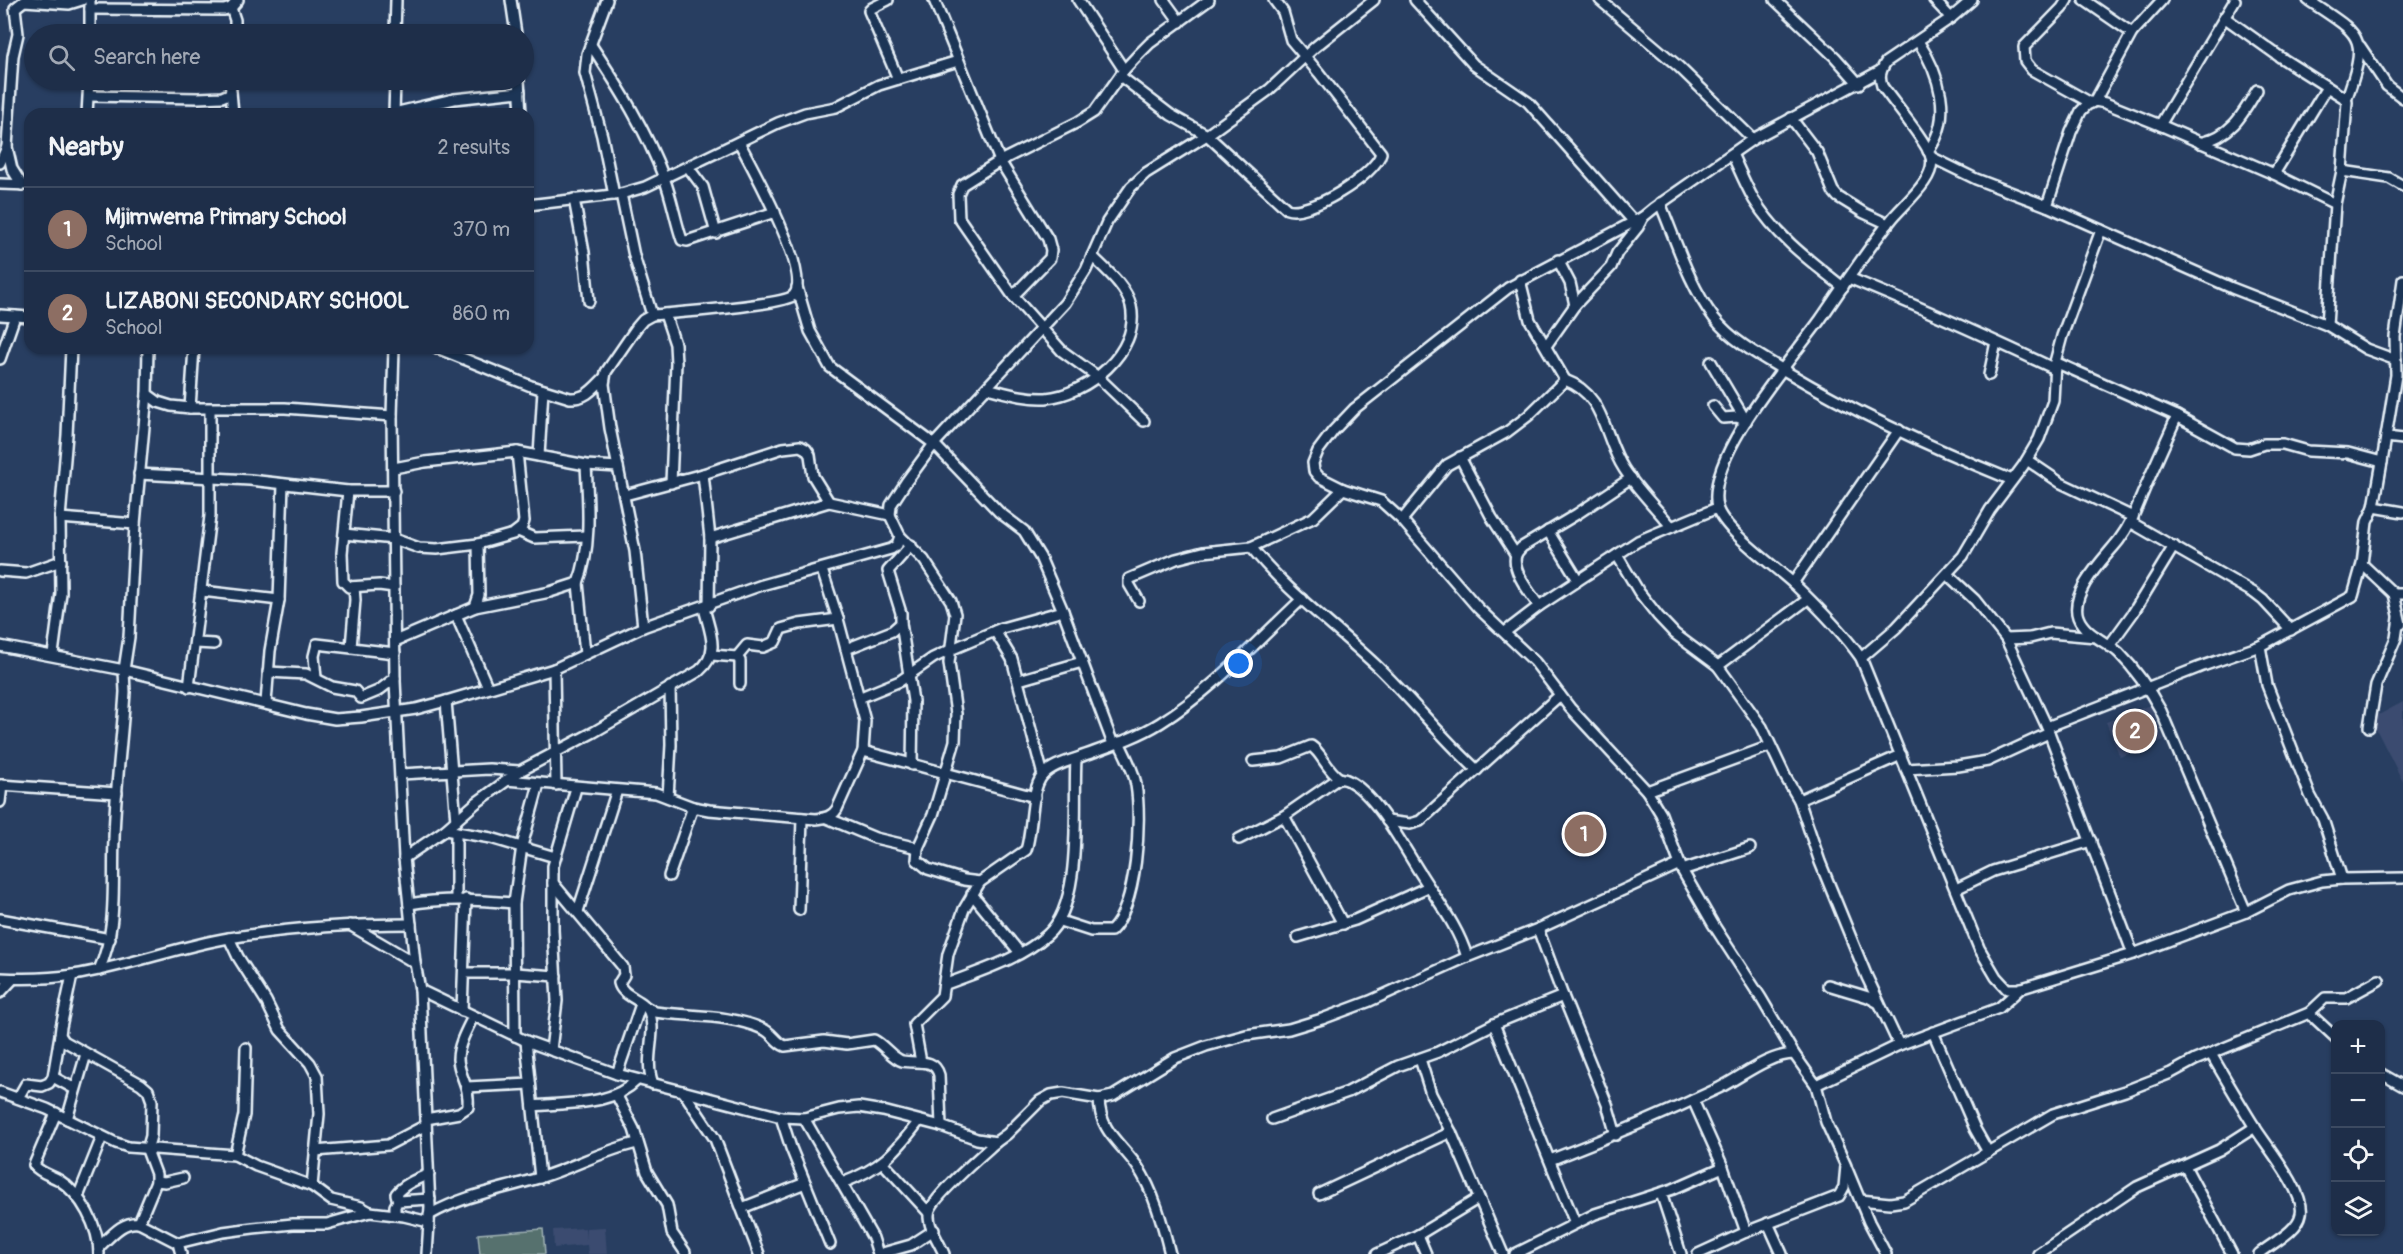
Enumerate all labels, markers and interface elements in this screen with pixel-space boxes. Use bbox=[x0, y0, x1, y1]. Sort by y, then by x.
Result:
search box bbox=[24, 24, 534, 90]
icon: search bbox=[45, 41, 78, 74]
text: Search here bbox=[93, 43, 200, 71]
text: Nearby bbox=[48, 131, 124, 163]
text: 2 results bbox=[438, 135, 510, 160]
text: Mjimwema Primary School bbox=[105, 203, 347, 231]
text: 1 bbox=[64, 217, 71, 242]
text: 370 m bbox=[453, 217, 510, 242]
text: School bbox=[105, 231, 162, 256]
text: LIZABONI SECONDARY SCHOOL bbox=[105, 287, 409, 315]
text: 2 bbox=[62, 301, 73, 326]
text: 860 m bbox=[453, 301, 510, 326]
text: School bbox=[105, 315, 162, 340]
your location bbox=[1224, 649, 1253, 678]
pin: 2 bbox=[2116, 708, 2154, 754]
pin: 1 bbox=[1564, 812, 1604, 856]
map controls bbox=[2331, 1020, 2385, 1236]
button: + bbox=[2331, 1020, 2385, 1074]
button: − bbox=[2331, 1074, 2385, 1128]
button: locate bbox=[2331, 1128, 2385, 1182]
button: layers bbox=[2331, 1182, 2385, 1236]

